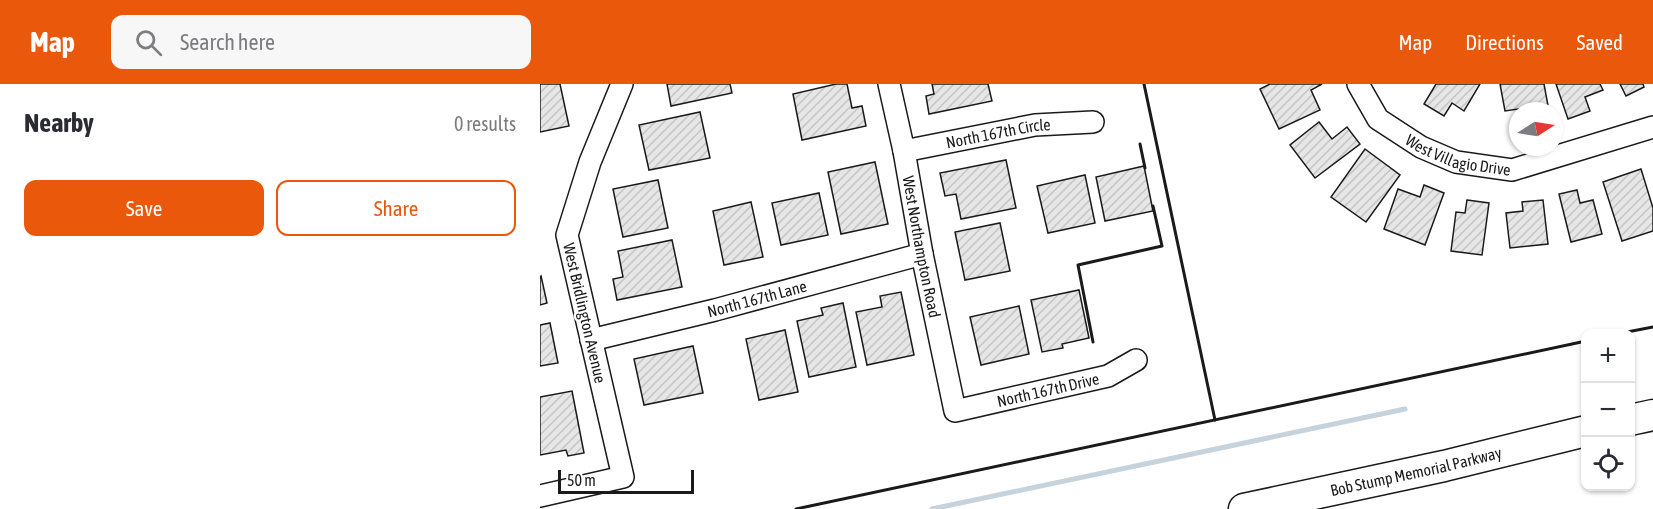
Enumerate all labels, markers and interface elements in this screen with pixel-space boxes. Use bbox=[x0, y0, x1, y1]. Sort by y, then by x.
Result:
search box bbox=[111, 15, 531, 69]
text: Map bbox=[30, 26, 75, 58]
icon: search bbox=[132, 26, 165, 59]
text: Search here bbox=[180, 29, 275, 55]
text: Map bbox=[1398, 30, 1432, 54]
text: Directions bbox=[1465, 30, 1544, 54]
text: Saved bbox=[1577, 30, 1623, 54]
north arrow bbox=[1509, 102, 1563, 156]
text: Nearby bbox=[24, 108, 94, 138]
text: 0 results bbox=[454, 112, 516, 135]
street label: North 167th Circle bbox=[944, 115, 1051, 151]
street label: West Villagio Drive bbox=[1402, 130, 1512, 179]
street label: West Northampton Road bbox=[900, 174, 944, 319]
button: Save bbox=[24, 180, 264, 236]
button: Share bbox=[276, 180, 516, 236]
street label: West Bridlington Avenue bbox=[559, 241, 610, 385]
street label: North 167th Lane bbox=[706, 277, 808, 321]
map controls bbox=[1581, 329, 1635, 491]
button: + bbox=[1581, 329, 1635, 383]
street label: North 167th Drive bbox=[995, 369, 1101, 410]
button: − bbox=[1581, 383, 1635, 437]
button: locate bbox=[1581, 437, 1635, 491]
street label: Bob Stump Memorial Parkway bbox=[1329, 443, 1504, 499]
scale bar bbox=[558, 467, 694, 494]
text: 50 m bbox=[567, 471, 596, 489]

